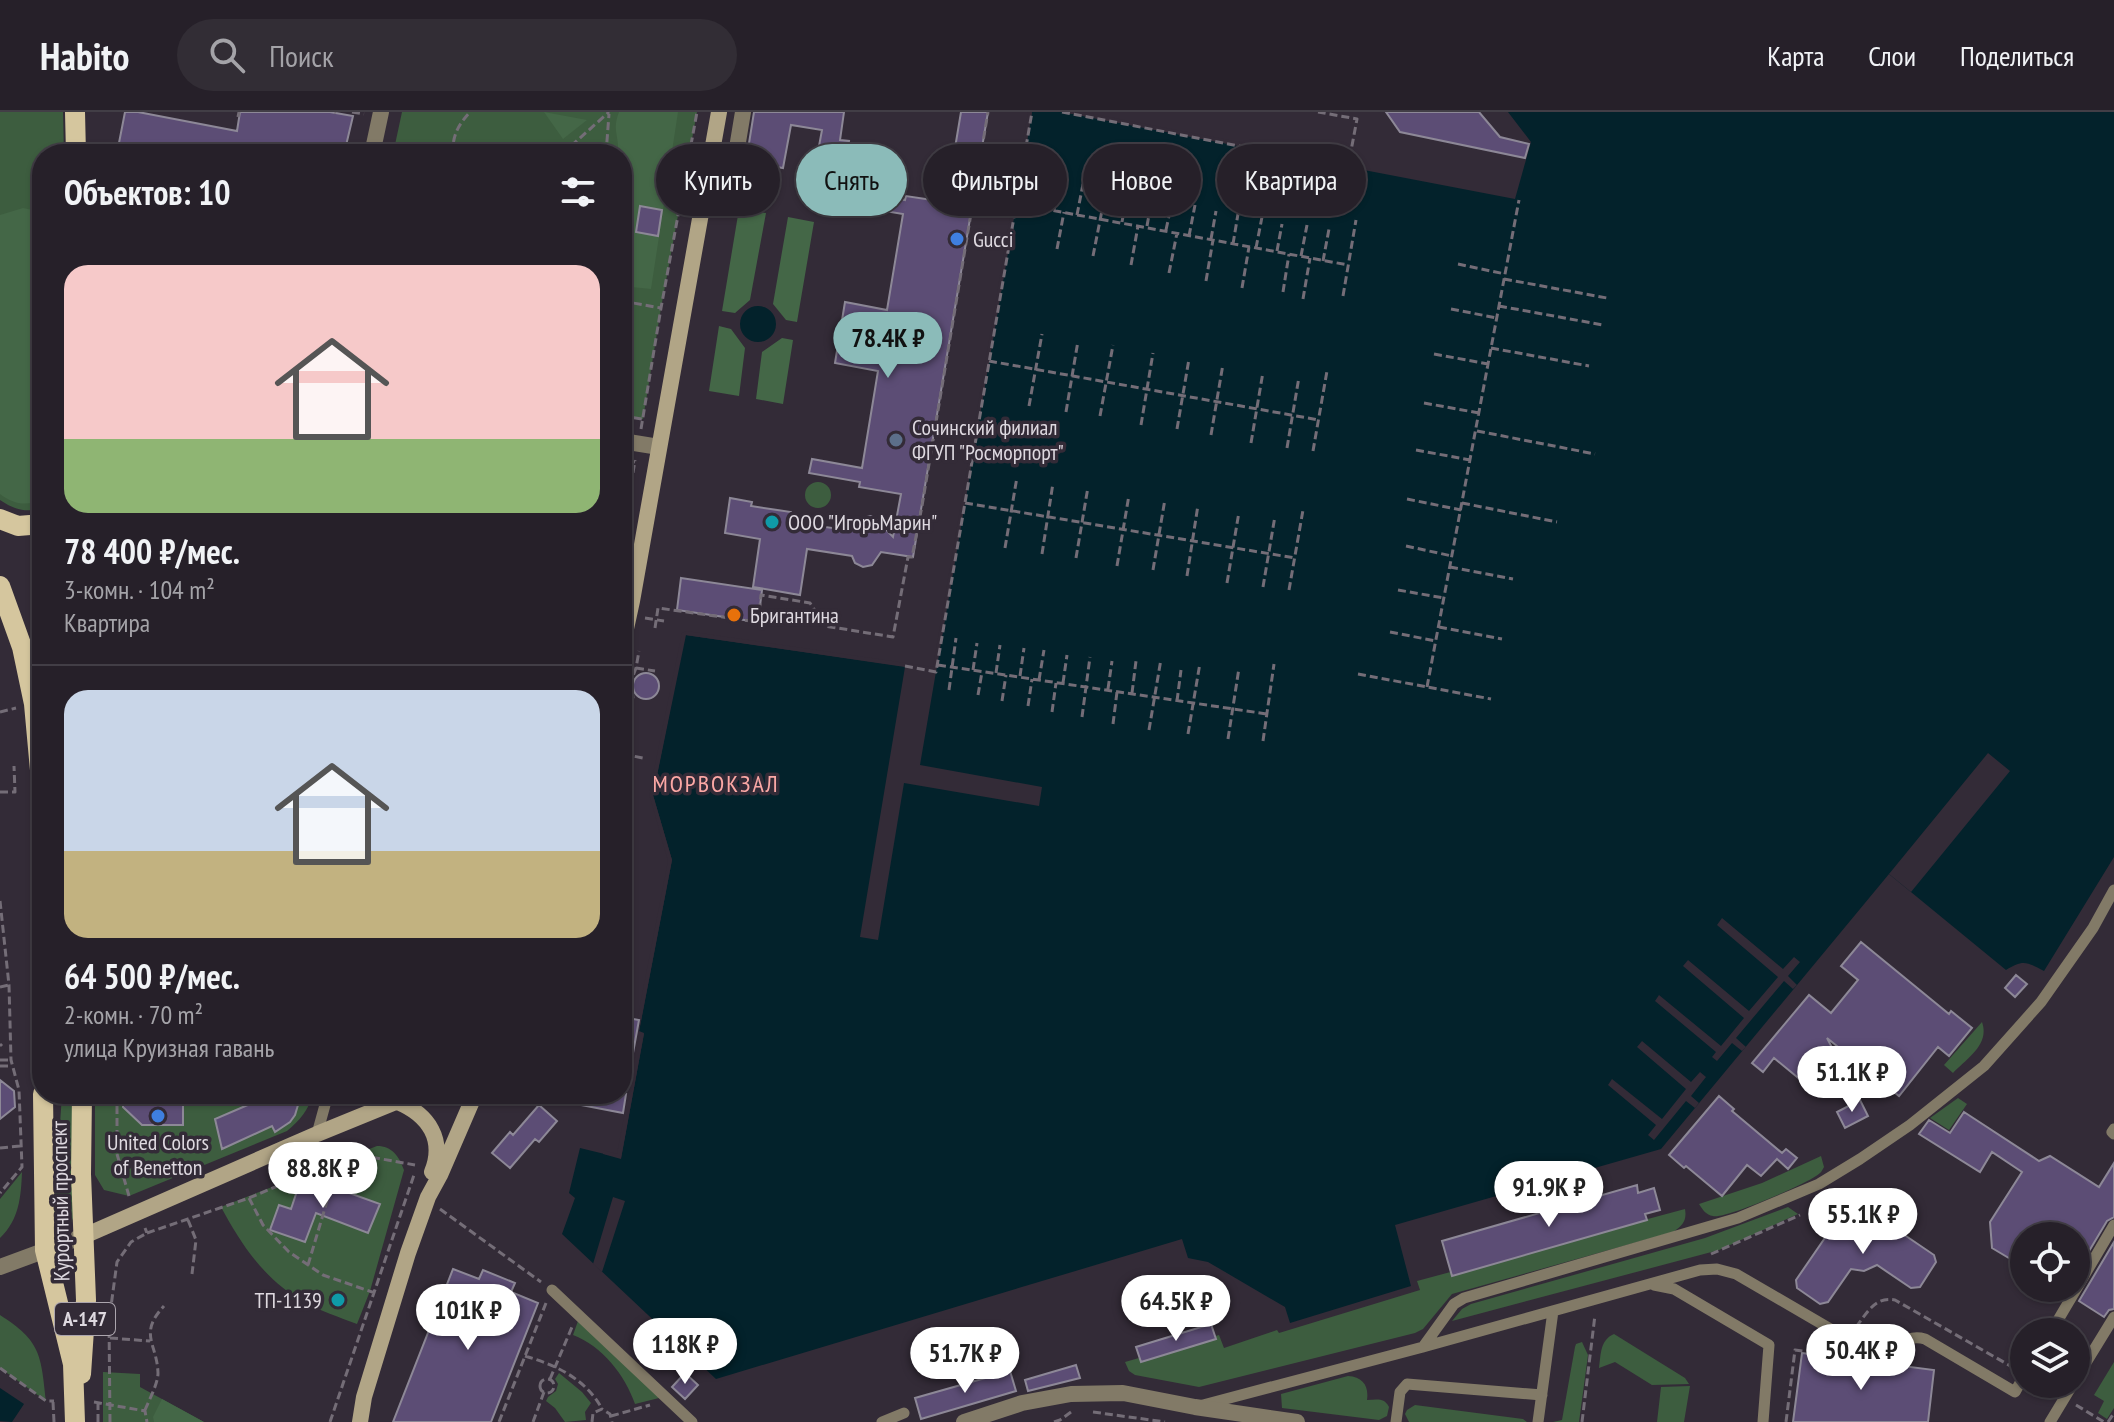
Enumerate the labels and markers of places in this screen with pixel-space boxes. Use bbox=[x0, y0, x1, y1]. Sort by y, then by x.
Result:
place label: Gucci bbox=[973, 225, 1013, 253]
marker: Gucci bbox=[948, 230, 966, 248]
pin: 78.4K ₽ bbox=[814, 312, 962, 380]
place label: Сочинский филиал ФГУП "Росморпорт" bbox=[912, 413, 1064, 466]
marker: Сочинский филиал ФГУП "Росморпорт" bbox=[887, 431, 905, 449]
place label: ООО "ИгорьМарин" bbox=[788, 508, 937, 536]
marker: ООО "ИгорьМарин" bbox=[763, 513, 781, 531]
place label: Бригантина bbox=[750, 601, 839, 629]
marker: Бригантина bbox=[725, 606, 743, 624]
pin: 51.1K ₽ bbox=[1778, 1046, 1926, 1114]
marker: United Colors of Benetton bbox=[149, 1107, 167, 1125]
place label: United Colors of Benetton bbox=[107, 1128, 209, 1181]
pin: 88.8K ₽ bbox=[249, 1142, 397, 1210]
pin: 91.9K ₽ bbox=[1475, 1161, 1623, 1229]
pin: 55.1K ₽ bbox=[1789, 1188, 1937, 1256]
pin: 64.5K ₽ bbox=[1102, 1275, 1250, 1343]
pin: 101K ₽ bbox=[403, 1284, 533, 1352]
place label: ТП-1139 bbox=[255, 1286, 322, 1314]
marker: ТП-1139 bbox=[329, 1291, 347, 1309]
pin: 118K ₽ bbox=[620, 1318, 750, 1386]
pin: 50.4K ₽ bbox=[1787, 1324, 1935, 1392]
pin: 51.7K ₽ bbox=[891, 1327, 1039, 1395]

